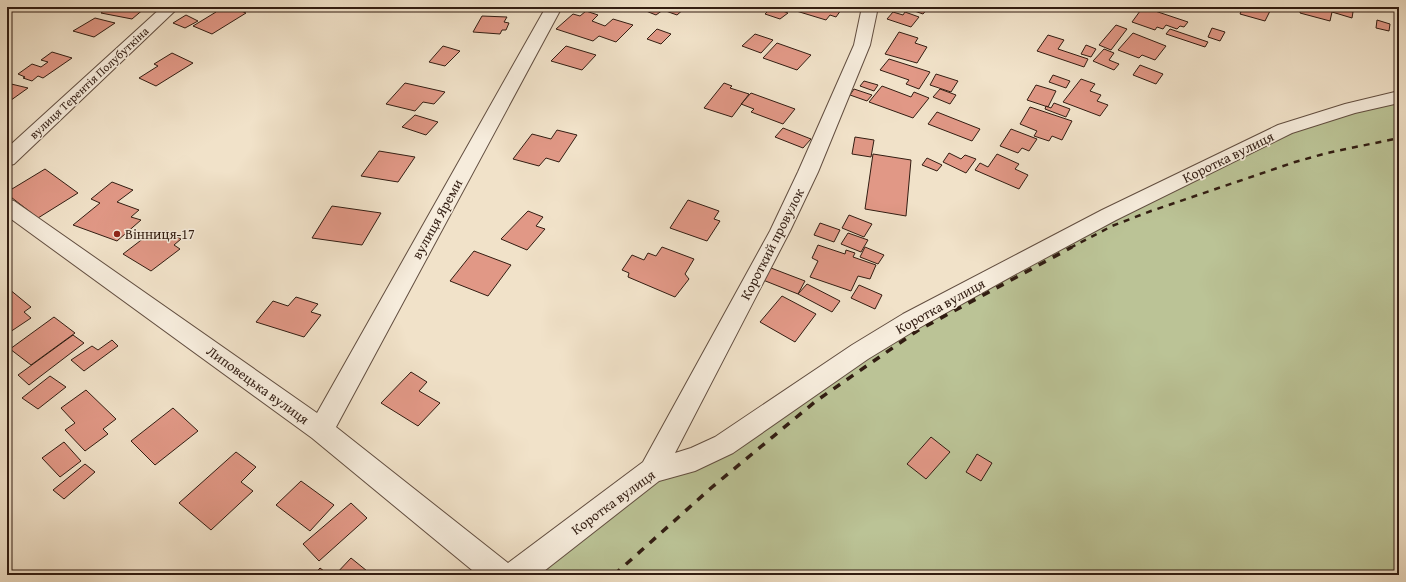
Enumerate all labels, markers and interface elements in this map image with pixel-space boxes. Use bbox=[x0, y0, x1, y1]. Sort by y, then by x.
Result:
street label: вулиця Терентія Полубуткіна bbox=[25, 23, 152, 143]
street label: Коротка вулиця bbox=[1179, 126, 1277, 188]
street label: вулиця Яреми bbox=[407, 175, 467, 263]
street label: Короткий провулок bbox=[735, 184, 809, 303]
place label: Вінниця-17 bbox=[125, 224, 195, 244]
marker: Вінниця-17 bbox=[112, 229, 122, 239]
street label: Коротка вулиця bbox=[892, 273, 988, 339]
street label: Липовецька вулиця bbox=[203, 341, 313, 429]
street label: Коротка вулиця bbox=[567, 465, 659, 539]

